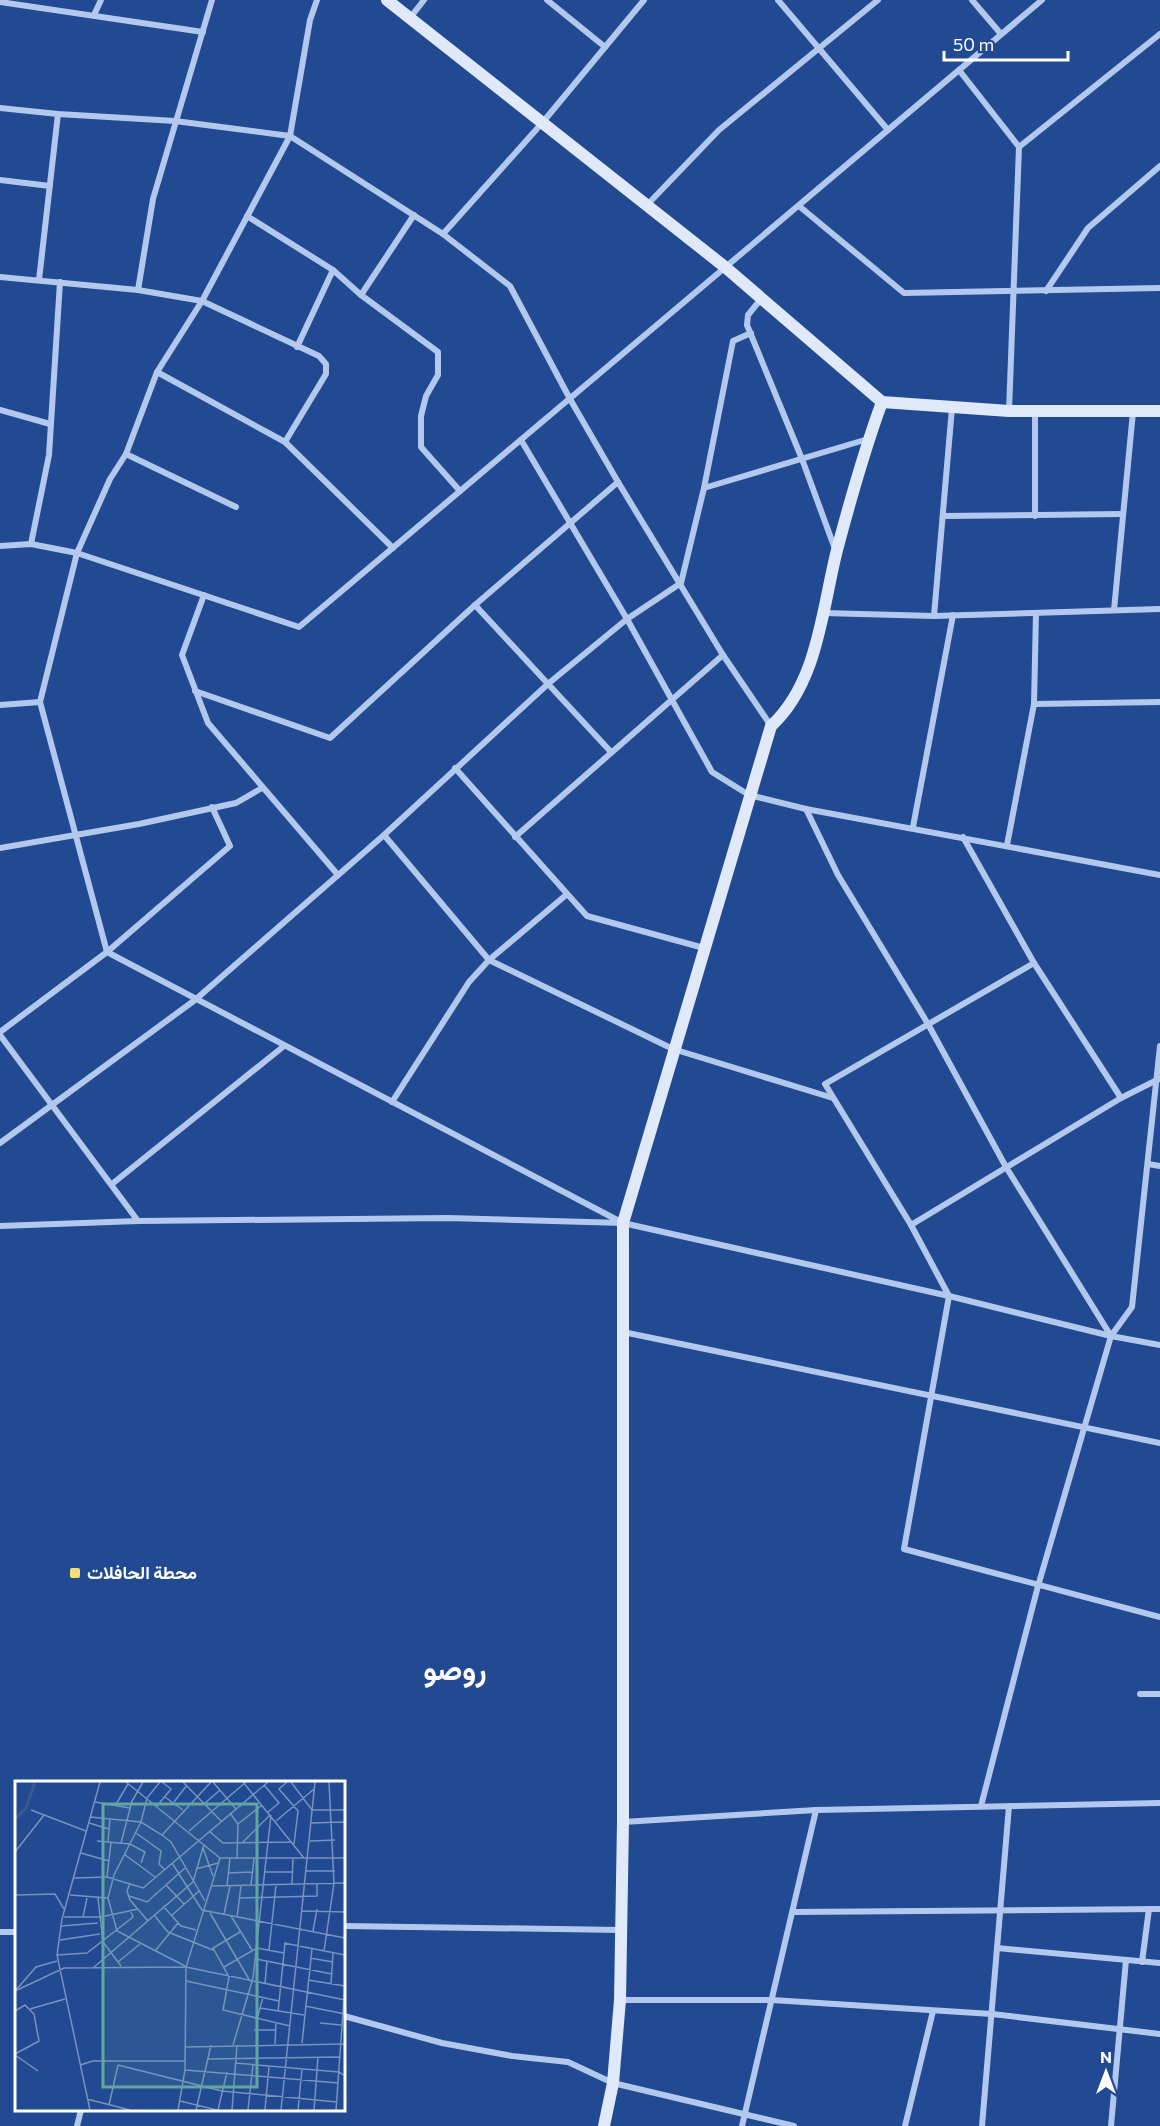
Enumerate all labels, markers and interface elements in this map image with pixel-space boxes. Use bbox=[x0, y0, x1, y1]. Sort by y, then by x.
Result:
scale bar bbox=[944, 24, 1068, 62]
text: 50 m bbox=[953, 33, 994, 55]
place label: محطة الحافلات bbox=[87, 1561, 197, 1583]
marker: محطة الحافلات bbox=[68, 1566, 82, 1580]
district label: روصو bbox=[423, 1649, 487, 1688]
inset map bbox=[15, 1781, 345, 2111]
north arrow bbox=[1076, 2042, 1136, 2102]
text: N bbox=[1100, 2047, 1112, 2066]

